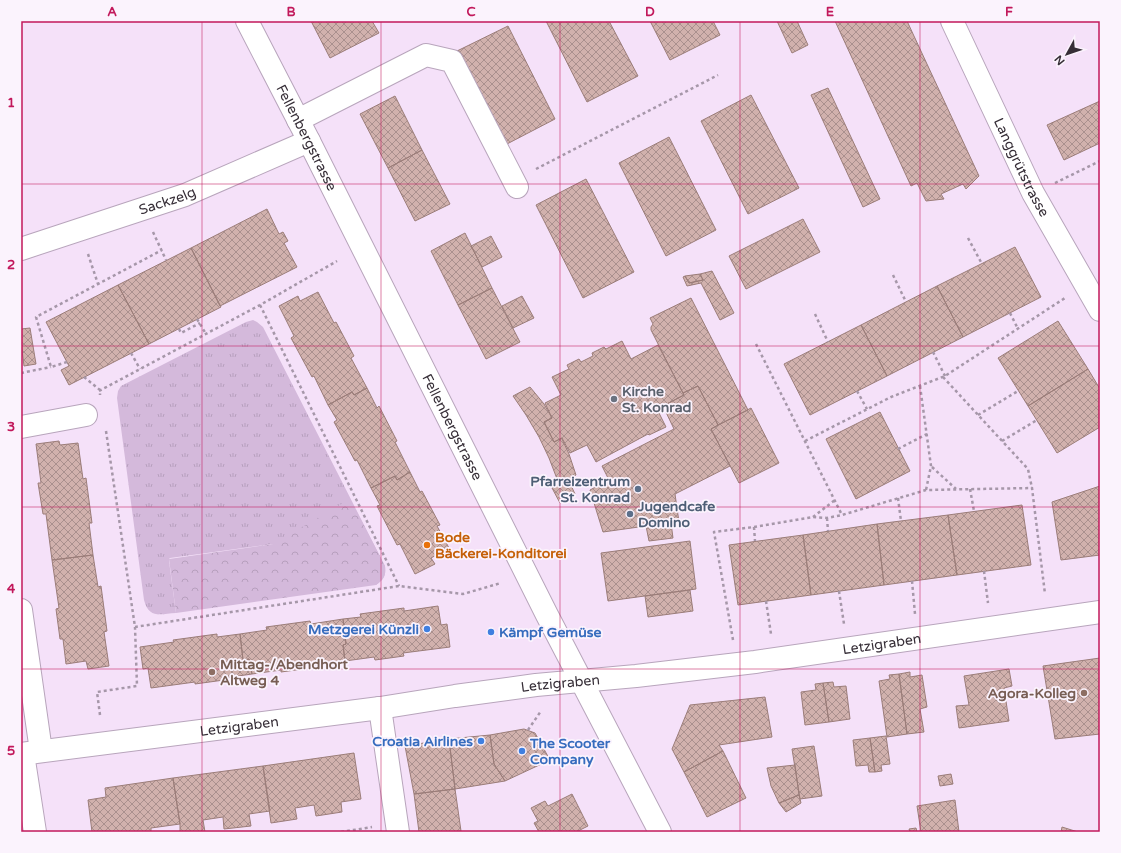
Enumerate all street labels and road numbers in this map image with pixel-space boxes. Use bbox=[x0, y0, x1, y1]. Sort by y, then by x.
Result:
street label: Fellenbergstrasse bbox=[272, 82, 341, 194]
street label: Langgrütstrasse bbox=[990, 115, 1053, 220]
street label: Sackzelg bbox=[137, 183, 198, 219]
street label: Fellenbergstrasse bbox=[418, 371, 486, 483]
street label: Letzigraben bbox=[841, 630, 922, 658]
street label: Letzigraben bbox=[520, 671, 601, 696]
street label: Letzigraben bbox=[199, 713, 280, 740]

